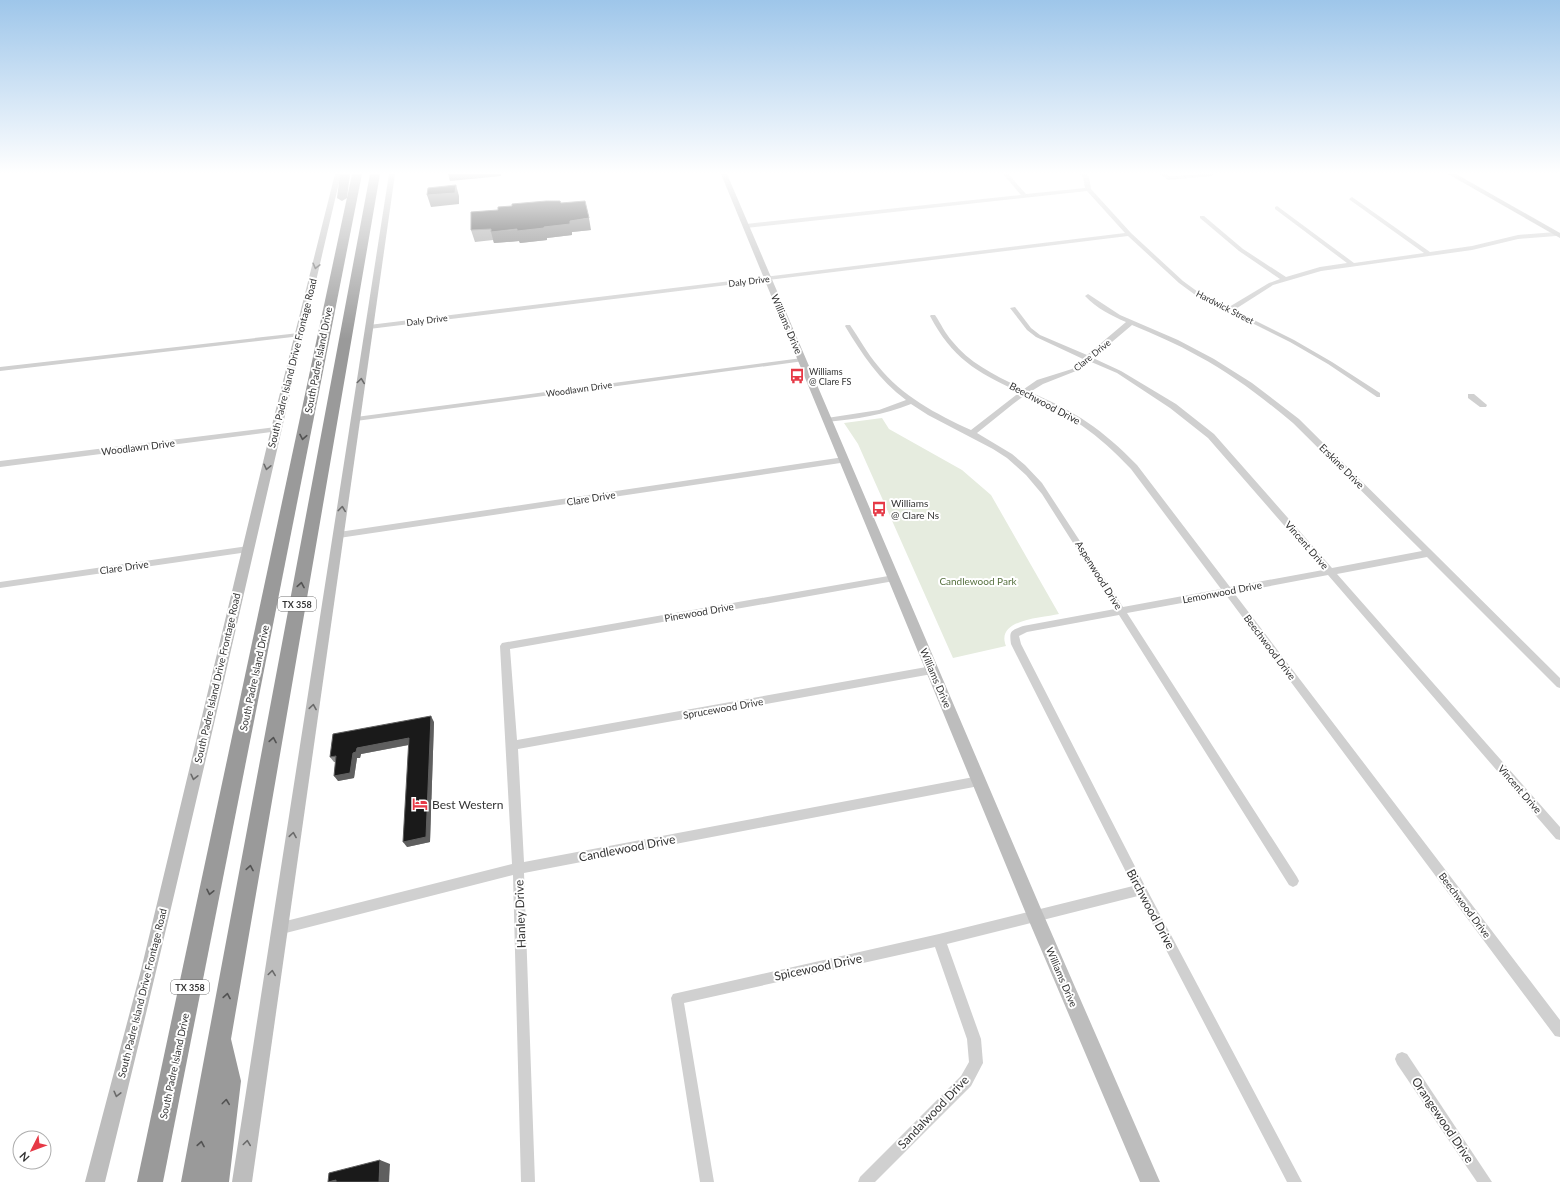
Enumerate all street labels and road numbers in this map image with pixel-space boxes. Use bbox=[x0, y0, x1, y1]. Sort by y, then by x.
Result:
street label: Daly Drive bbox=[728, 273, 771, 289]
street label: South Padre Island Drive Frontage Road bbox=[265, 277, 319, 449]
street label: Hardwick Street bbox=[1194, 288, 1256, 327]
street label: Williams Drive bbox=[769, 292, 805, 356]
street label: South Padre Island Drive bbox=[302, 306, 334, 414]
street label: Daly Drive bbox=[406, 312, 449, 328]
street label: Clare Drive bbox=[1071, 337, 1113, 373]
street label: Woodlawn Drive bbox=[545, 379, 613, 399]
street label: Beechwood Drive bbox=[1008, 379, 1082, 427]
street label: Woodlawn Drive bbox=[101, 437, 175, 457]
street label: Erskine Drive bbox=[1317, 441, 1367, 491]
street label: Clare Drive bbox=[566, 488, 616, 508]
street label: Vincent Drive bbox=[1283, 518, 1331, 572]
street label: Aspenwood Drive bbox=[1073, 538, 1125, 612]
street label: Clare Drive bbox=[99, 558, 149, 576]
street label: Lemonwood Drive bbox=[1181, 578, 1263, 606]
street label: South Padre Island Drive Frontage Road bbox=[192, 592, 242, 764]
road number: TX 358 bbox=[278, 597, 316, 611]
street label: Pinewood Drive bbox=[663, 600, 735, 624]
street label: Beechwood Drive bbox=[1242, 612, 1298, 682]
street label: South Padre Island Drive bbox=[237, 624, 271, 732]
street label: Williams Drive bbox=[918, 646, 954, 710]
street label: Sprucewood Drive bbox=[682, 695, 764, 721]
street label: Vincent Drive bbox=[1496, 762, 1544, 816]
street label: Candlewood Drive bbox=[578, 831, 676, 865]
street label: Birchwood Drive bbox=[1124, 866, 1178, 952]
street label: Beechwood Drive bbox=[1437, 870, 1493, 940]
street label: Hanley Drive bbox=[511, 880, 529, 948]
street label: South Padre Island Drive Frontage Road bbox=[115, 907, 169, 1079]
street label: Williams Drive bbox=[1044, 945, 1080, 1009]
street label: Spicewood Drive bbox=[773, 950, 863, 984]
road number: TX 358 bbox=[171, 980, 209, 994]
street label: South Padre Island Drive bbox=[157, 1012, 191, 1120]
street label: Sandalwood Drive bbox=[894, 1072, 972, 1152]
street label: Orangewood Drive bbox=[1409, 1074, 1477, 1166]

